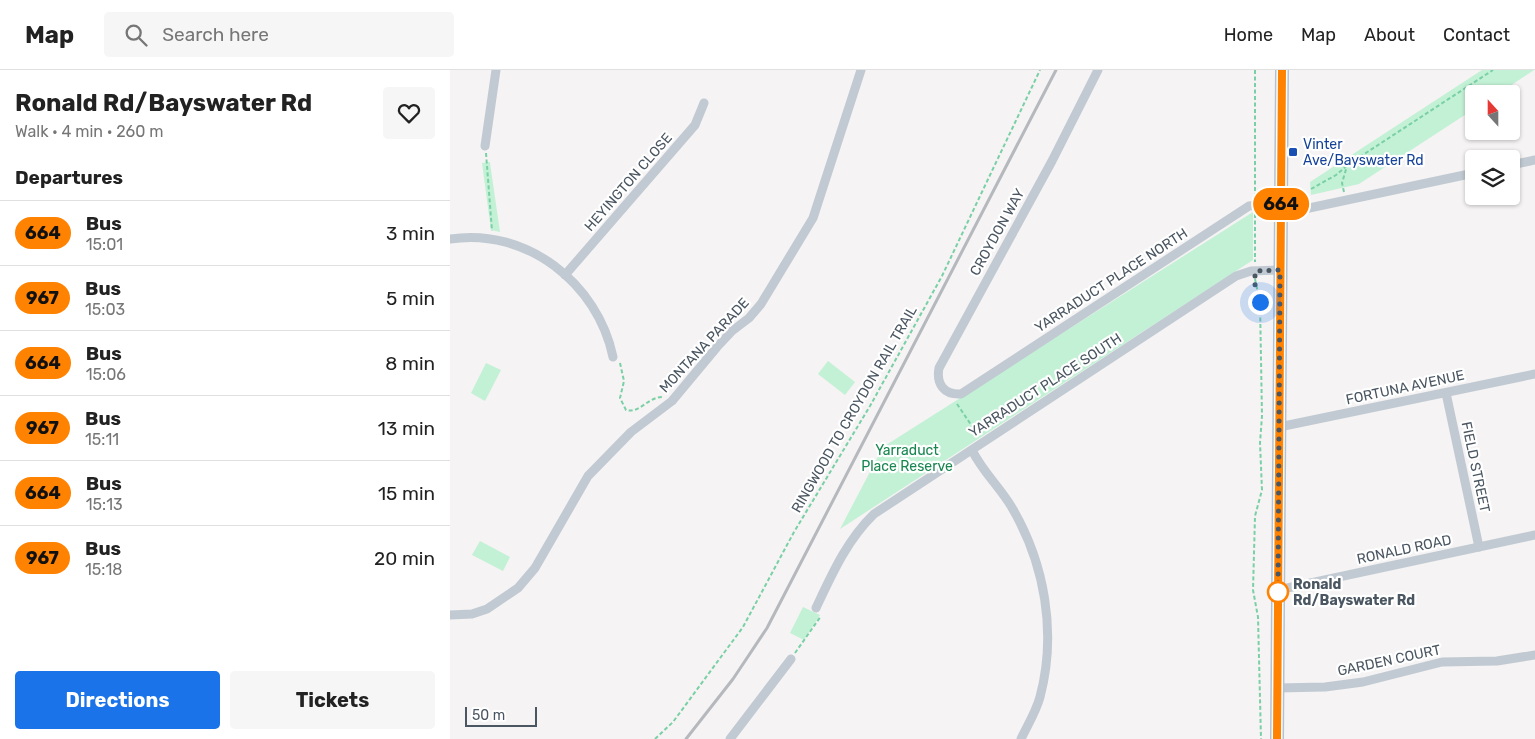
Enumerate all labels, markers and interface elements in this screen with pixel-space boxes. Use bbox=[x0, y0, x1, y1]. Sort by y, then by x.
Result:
search box bbox=[104, 12, 454, 57]
text: Map bbox=[25, 21, 74, 49]
icon: search bbox=[122, 21, 150, 49]
text: Search here bbox=[162, 23, 269, 46]
text: Home bbox=[1224, 24, 1273, 46]
text: Map bbox=[1301, 24, 1336, 46]
text: About bbox=[1364, 24, 1415, 46]
text: Contact bbox=[1443, 24, 1510, 46]
north arrow bbox=[1465, 85, 1520, 140]
map controls bbox=[1465, 85, 1520, 205]
button: heart bbox=[383, 87, 435, 139]
text: Ronald Rd/Bayswater Rd bbox=[15, 89, 312, 117]
text: Walk · 4 min · 260 m bbox=[15, 122, 164, 141]
street label: HEYINGTON CLOSE bbox=[581, 130, 676, 235]
place label: Vinter Ave/Bayswater Rd bbox=[1303, 136, 1424, 169]
marker: Vinter Ave/Bayswater Rd bbox=[1287, 146, 1299, 158]
button: layers bbox=[1465, 150, 1520, 205]
text: Departures bbox=[15, 166, 123, 189]
street label: CROYDON WAY bbox=[967, 186, 1028, 279]
line badge: 664 bbox=[1252, 188, 1310, 220]
text: 664 bbox=[1263, 193, 1299, 215]
text: Bus bbox=[86, 212, 122, 235]
text: 664 bbox=[25, 222, 61, 244]
text: 3 min bbox=[386, 222, 435, 245]
street label: YARRADUCT PLACE NORTH bbox=[1032, 225, 1191, 336]
text: 15:01 bbox=[86, 235, 123, 254]
text: Bus bbox=[85, 277, 121, 300]
text: 967 bbox=[26, 287, 59, 309]
text: 5 min bbox=[386, 287, 435, 310]
your location bbox=[1248, 290, 1273, 315]
street label: MONTANA PARADE bbox=[656, 294, 753, 396]
text: 15:03 bbox=[85, 300, 125, 319]
street label: RINGWOOD TO CROYDON RAIL TRAIL bbox=[788, 303, 921, 516]
street label: YARRADUCT PLACE SOUTH bbox=[966, 330, 1125, 441]
text: Bus bbox=[86, 342, 122, 365]
text: 664 bbox=[25, 352, 61, 374]
text: 8 min bbox=[385, 352, 435, 375]
text: 15:06 bbox=[86, 365, 126, 384]
street label: FORTUNA AVENUE bbox=[1344, 367, 1466, 408]
text: Bus bbox=[85, 407, 121, 430]
text: 967 bbox=[26, 417, 59, 439]
text: 13 min bbox=[378, 417, 435, 440]
street label: FIELD STREET bbox=[1458, 420, 1493, 514]
text: 15:11 bbox=[85, 430, 119, 449]
park label: Yarraduct Place Reserve bbox=[861, 442, 953, 475]
text: Bus bbox=[86, 472, 122, 495]
text: 664 bbox=[25, 482, 61, 504]
text: 15 min bbox=[378, 482, 435, 505]
text: 15:13 bbox=[86, 495, 123, 514]
street label: RONALD ROAD bbox=[1355, 531, 1453, 568]
text: Bus bbox=[85, 537, 121, 560]
text: 967 bbox=[26, 547, 59, 569]
text: 20 min bbox=[374, 547, 435, 570]
text: 15:18 bbox=[85, 560, 122, 579]
place label: Ronald Rd/Bayswater Rd bbox=[1293, 576, 1415, 609]
marker: Ronald Rd/Bayswater Rd bbox=[1267, 581, 1289, 603]
street label: GARDEN COURT bbox=[1336, 641, 1442, 680]
button: Directions bbox=[15, 671, 220, 729]
button: Tickets bbox=[230, 671, 435, 729]
scale bar bbox=[465, 704, 538, 727]
text: 50 m bbox=[472, 707, 505, 724]

